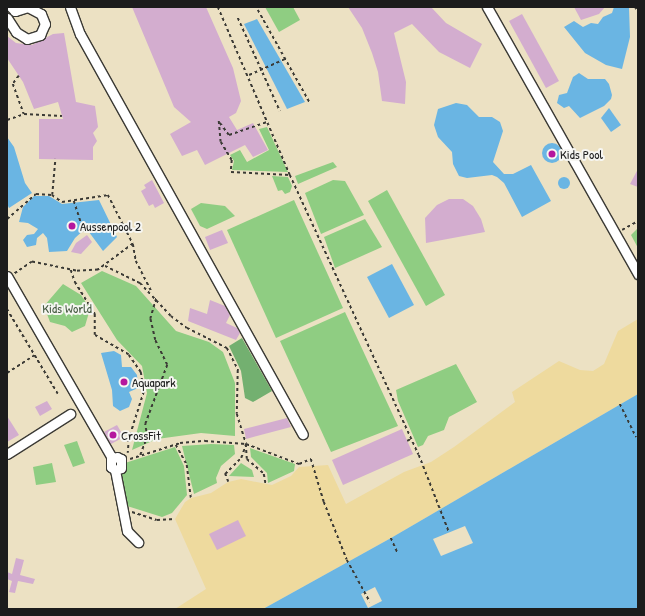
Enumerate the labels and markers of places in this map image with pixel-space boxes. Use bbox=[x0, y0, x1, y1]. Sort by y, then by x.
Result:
place label: Kids Pool bbox=[560, 146, 603, 162]
marker: Kids Pool bbox=[547, 149, 557, 159]
place label: Aussenpool 2 bbox=[80, 218, 141, 234]
marker: Aussenpool 2 bbox=[67, 221, 77, 231]
place label: Aquapark bbox=[132, 374, 176, 390]
marker: Aquapark bbox=[119, 377, 129, 387]
place label: CrossFit bbox=[121, 427, 161, 443]
marker: CrossFit bbox=[108, 430, 118, 440]

